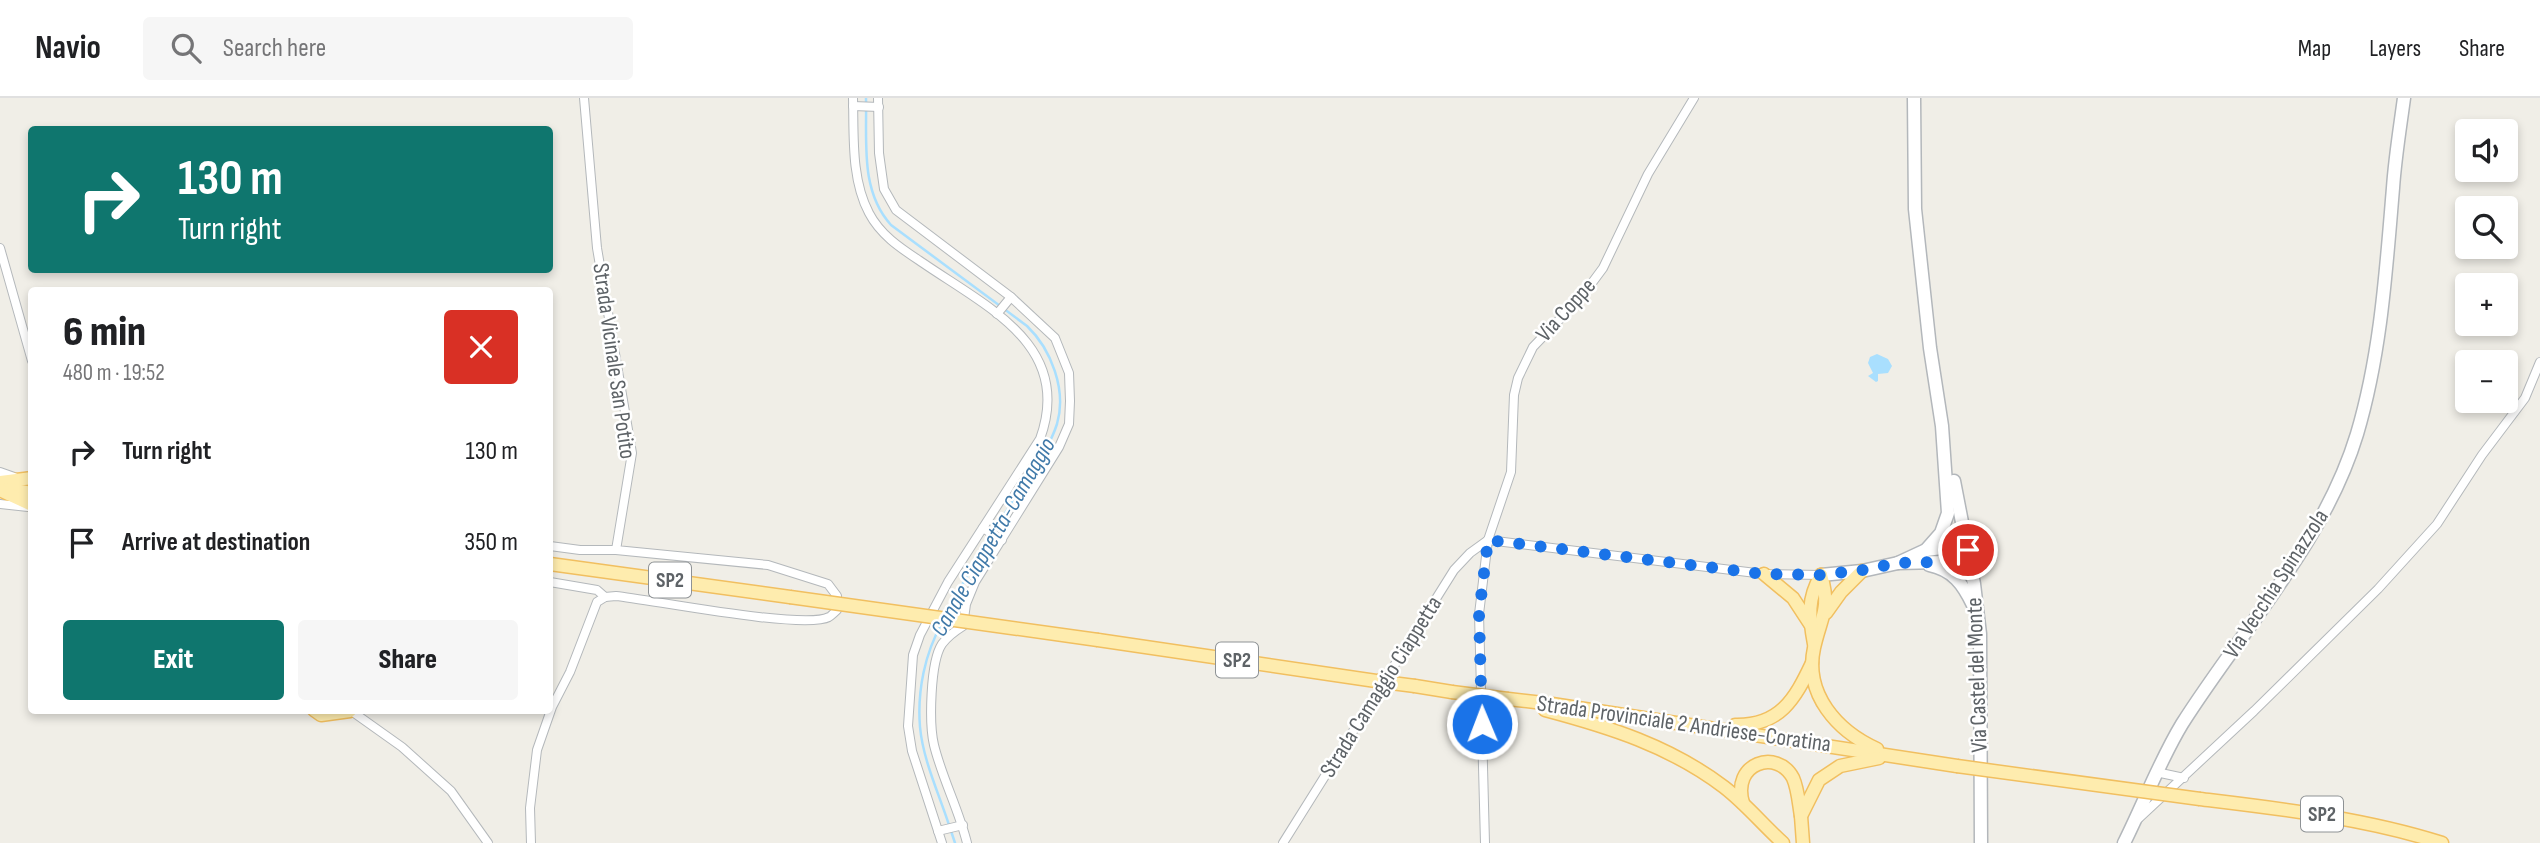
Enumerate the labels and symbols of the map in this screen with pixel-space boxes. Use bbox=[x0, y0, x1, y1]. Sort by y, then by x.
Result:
street label: Strada Vicinale San Potito bbox=[586, 261, 642, 461]
street label: Via Coppe bbox=[1530, 272, 1602, 348]
water label: Canale Ciappetta-Camaggio bbox=[924, 432, 1062, 641]
street label: Via Vecchia Spinazzola bbox=[2217, 504, 2335, 664]
pin bbox=[1938, 520, 1998, 580]
road number: SP2 bbox=[649, 562, 691, 598]
street label: Strada Camaggio Ciappetta bbox=[1314, 591, 1448, 783]
street label: Via Castel del Monte bbox=[1960, 597, 1994, 753]
road number: SP2 bbox=[1216, 642, 1258, 678]
position arrow bbox=[1445, 687, 1519, 761]
street label: Strada Provinciale 2 Andriese-Coratina bbox=[1535, 690, 1833, 758]
road number: SP2 bbox=[2301, 796, 2343, 832]

